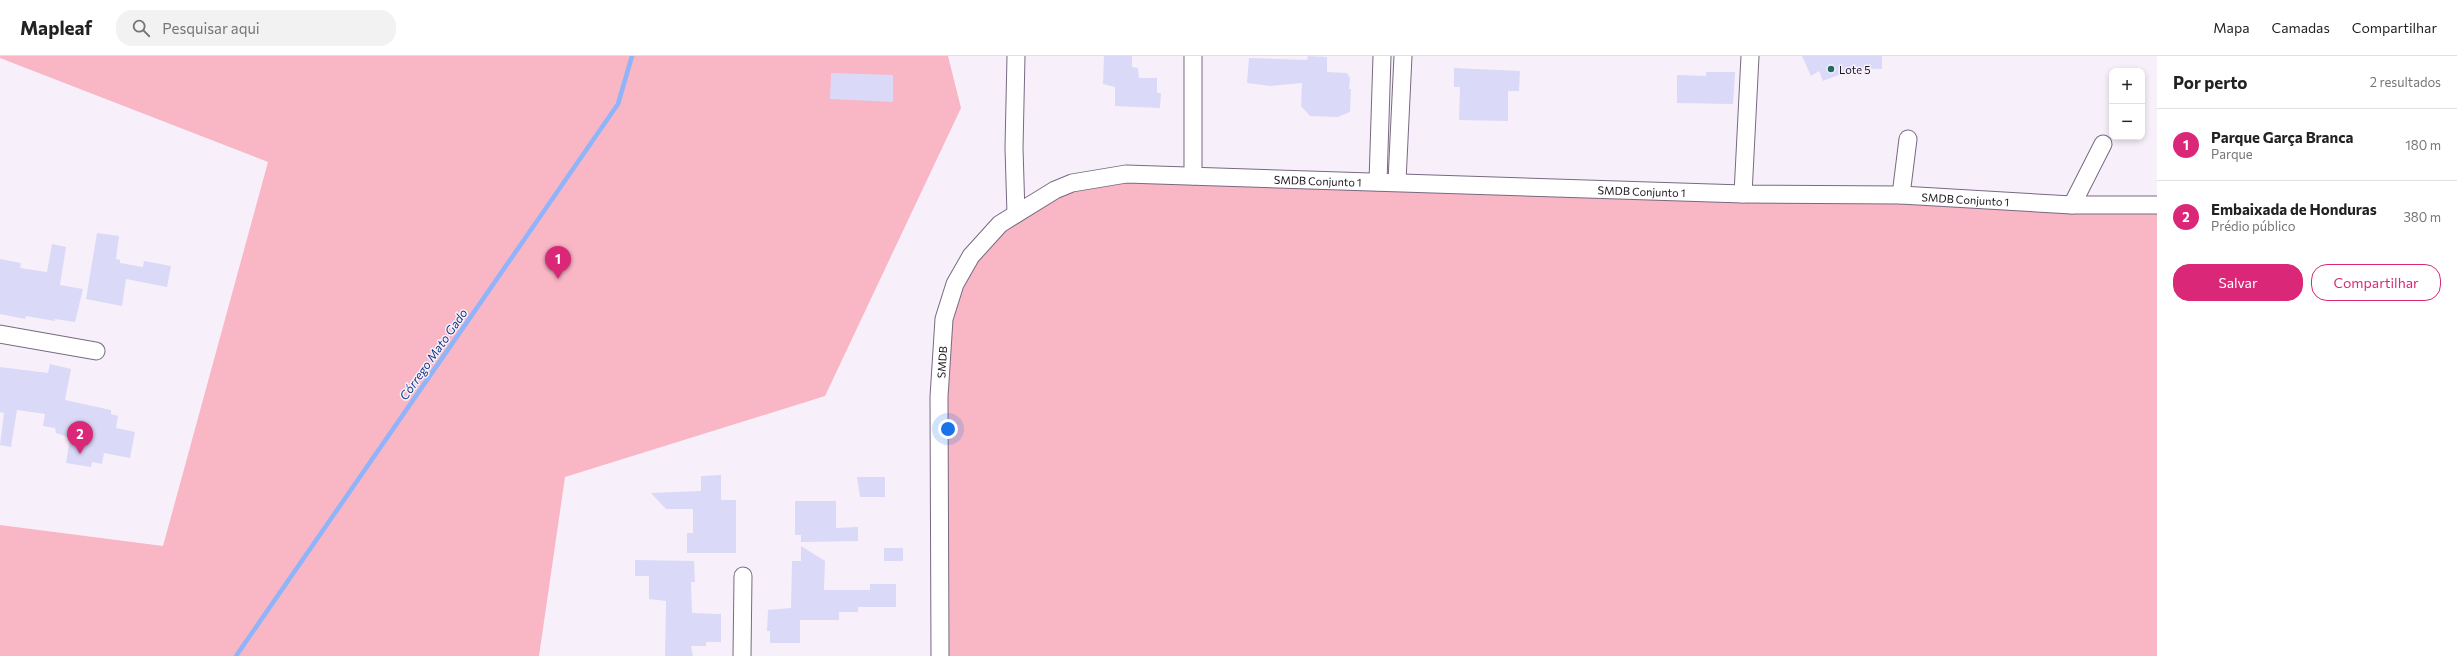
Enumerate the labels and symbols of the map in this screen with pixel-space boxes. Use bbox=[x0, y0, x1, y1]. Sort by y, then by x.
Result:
place label: Lote 5 bbox=[1839, 63, 1870, 76]
marker: Lote 5 bbox=[1826, 64, 1836, 74]
street label: SMDB Conjunto 1 bbox=[1274, 172, 1362, 188]
street label: SMDB Conjunto 1 bbox=[1598, 183, 1686, 199]
street label: SMDB Conjunto 1 bbox=[1921, 190, 2010, 208]
pin: 1 bbox=[545, 246, 571, 279]
water label: Córrego Mato Gado bbox=[396, 306, 470, 402]
street label: SMDB bbox=[934, 346, 949, 379]
your location bbox=[938, 419, 958, 439]
pin: 2 bbox=[67, 421, 93, 454]

